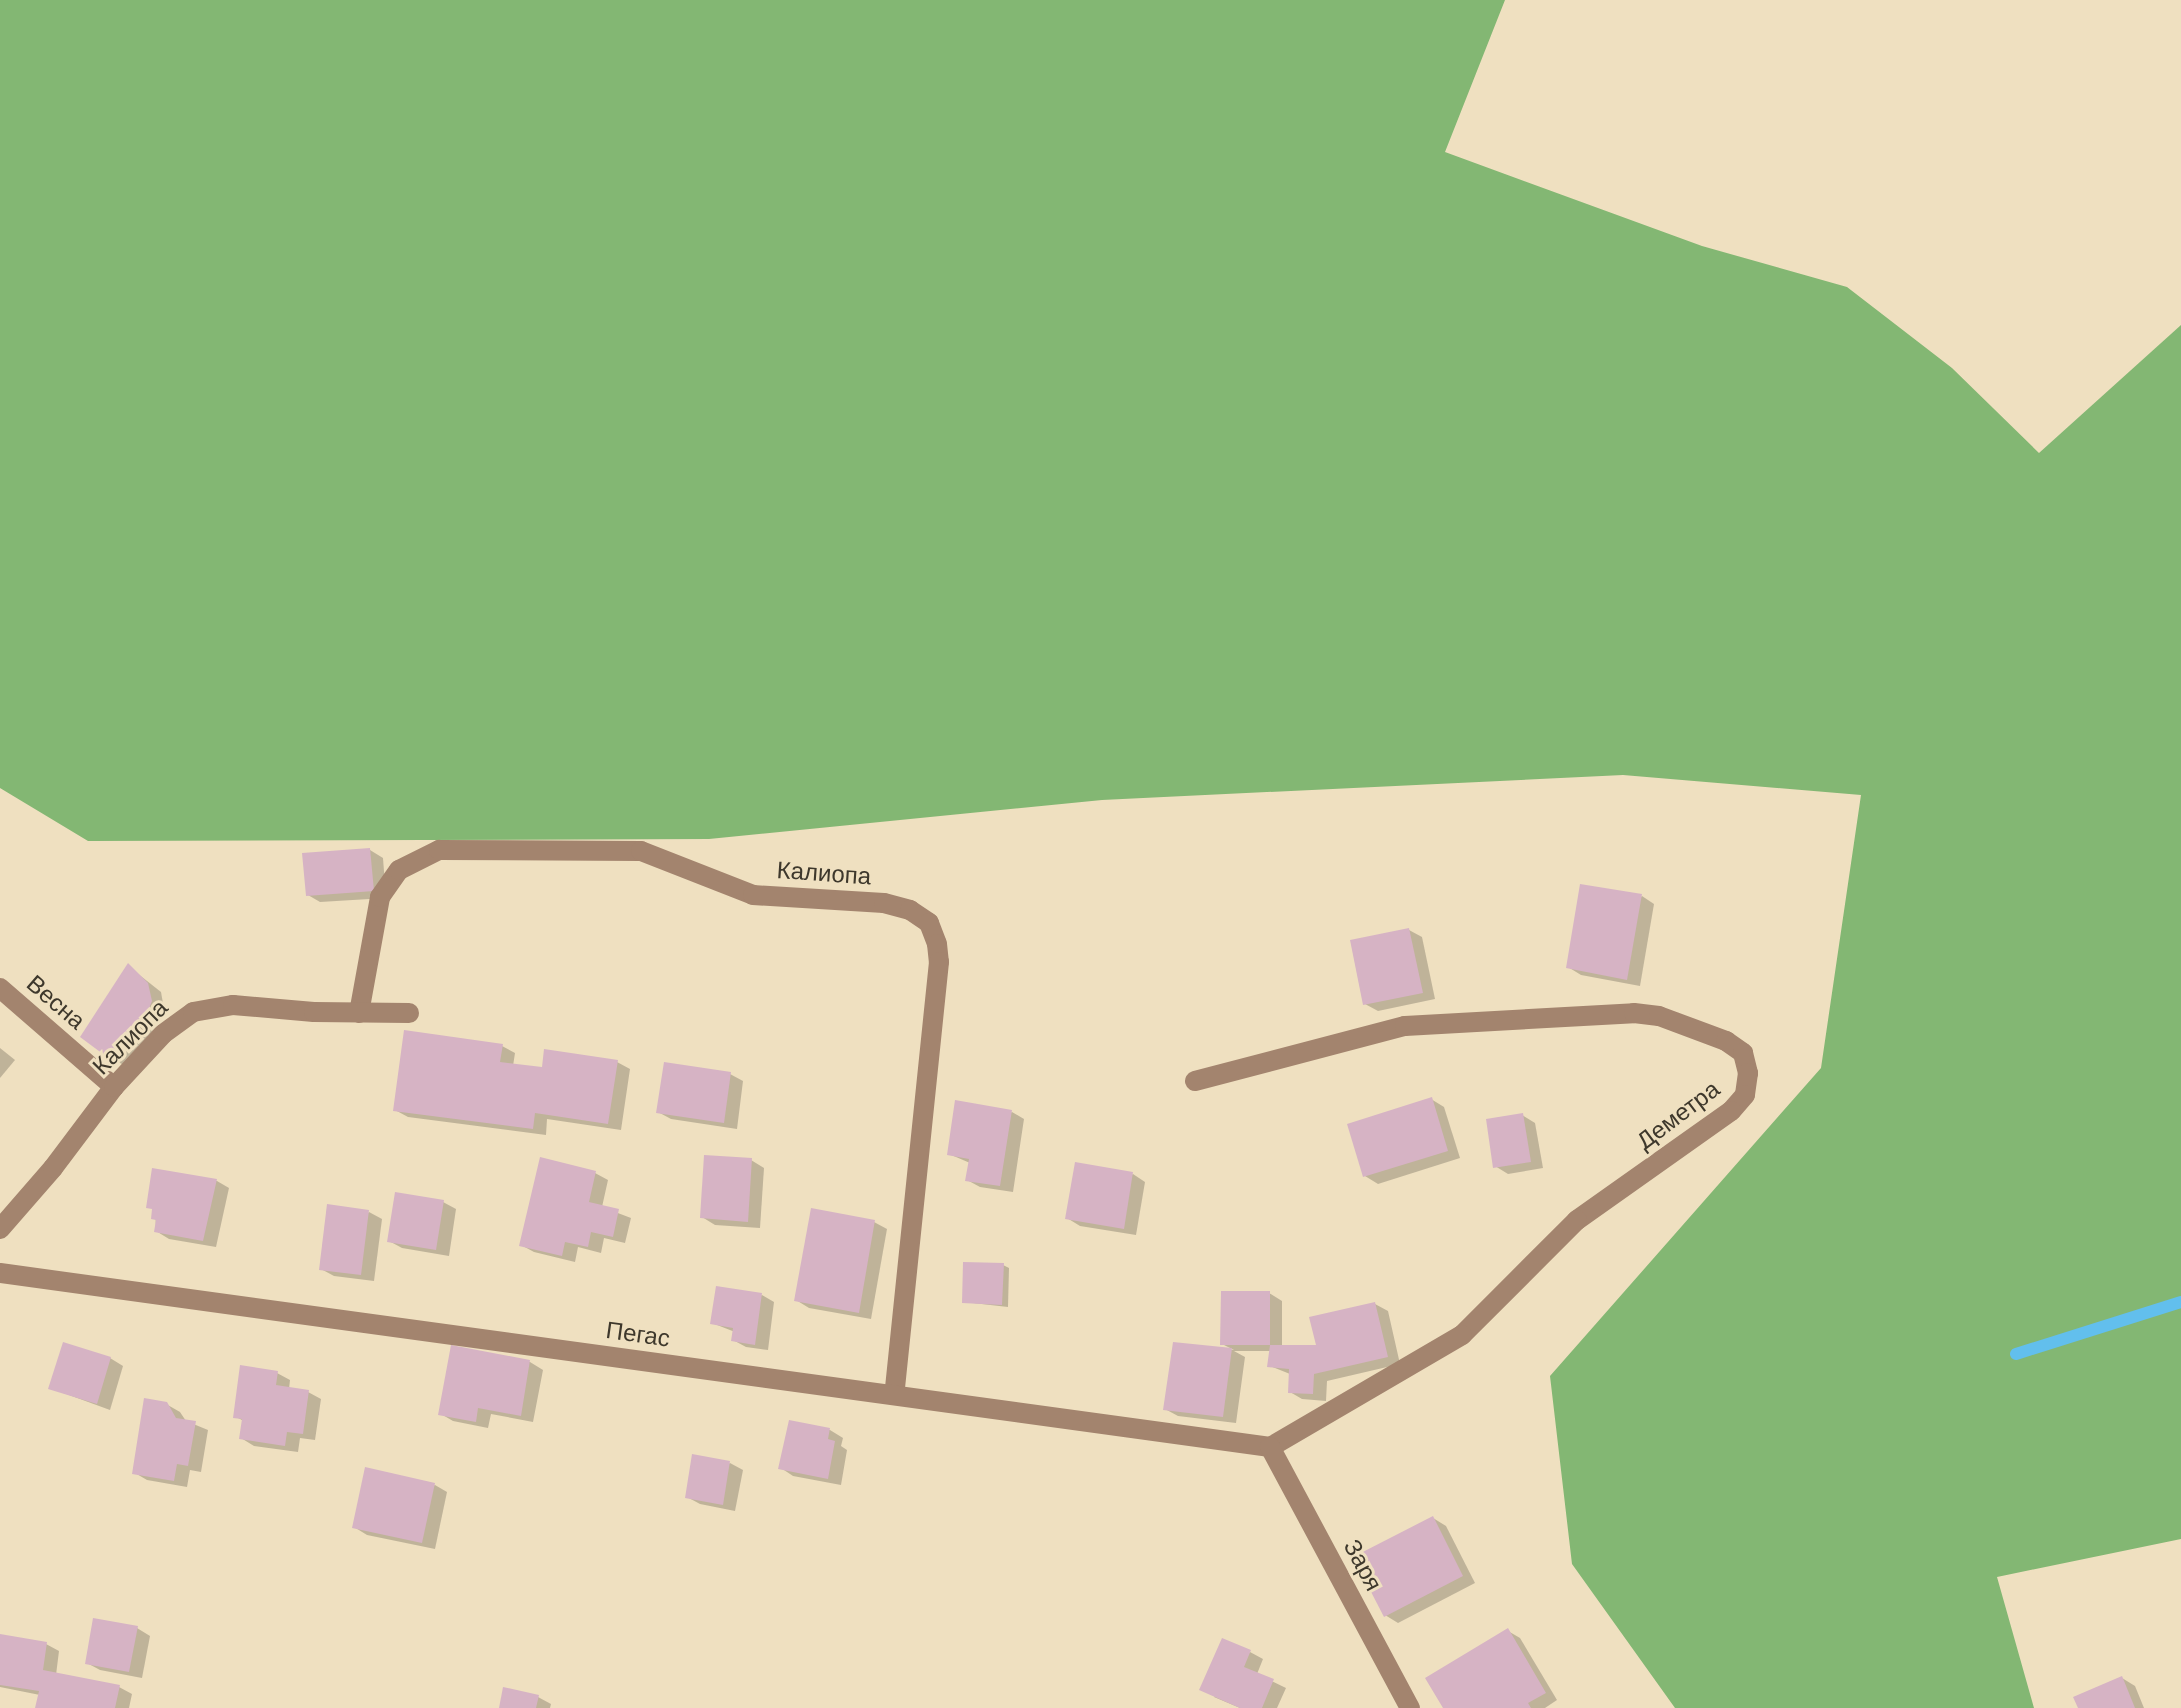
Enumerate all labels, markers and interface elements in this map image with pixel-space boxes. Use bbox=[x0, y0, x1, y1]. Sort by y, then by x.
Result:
street label: Калиопа bbox=[776, 855, 872, 891]
street label: Весна bbox=[21, 969, 91, 1035]
street label: Калиопа bbox=[86, 993, 174, 1081]
street label: Деметра bbox=[1631, 1075, 1725, 1155]
street label: Пегас bbox=[604, 1315, 672, 1353]
street label: Заря bbox=[1338, 1534, 1388, 1596]

